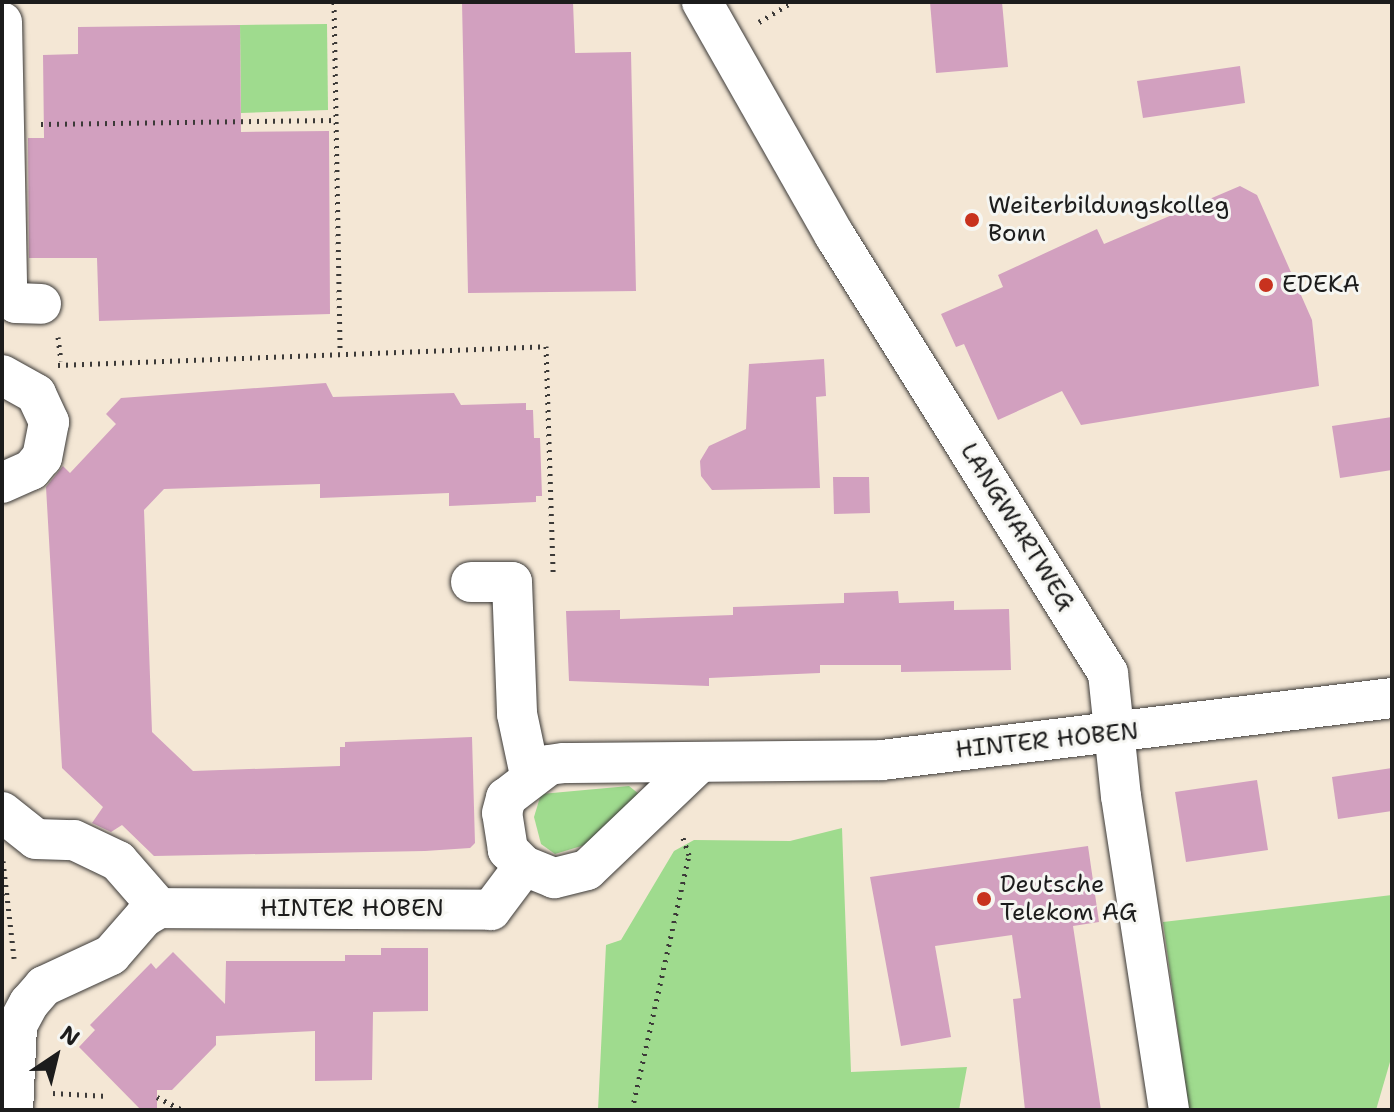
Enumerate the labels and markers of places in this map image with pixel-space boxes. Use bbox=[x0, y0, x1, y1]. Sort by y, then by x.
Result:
place label: Weiterbildungskolleg Bonn bbox=[988, 192, 1229, 248]
marker: Weiterbildungskolleg Bonn bbox=[963, 211, 981, 229]
place label: EDEKA bbox=[1282, 271, 1360, 299]
marker: EDEKA bbox=[1257, 276, 1275, 294]
place label: Deutsche Telekom AG bbox=[1000, 871, 1137, 927]
marker: Deutsche Telekom AG bbox=[975, 890, 993, 908]

